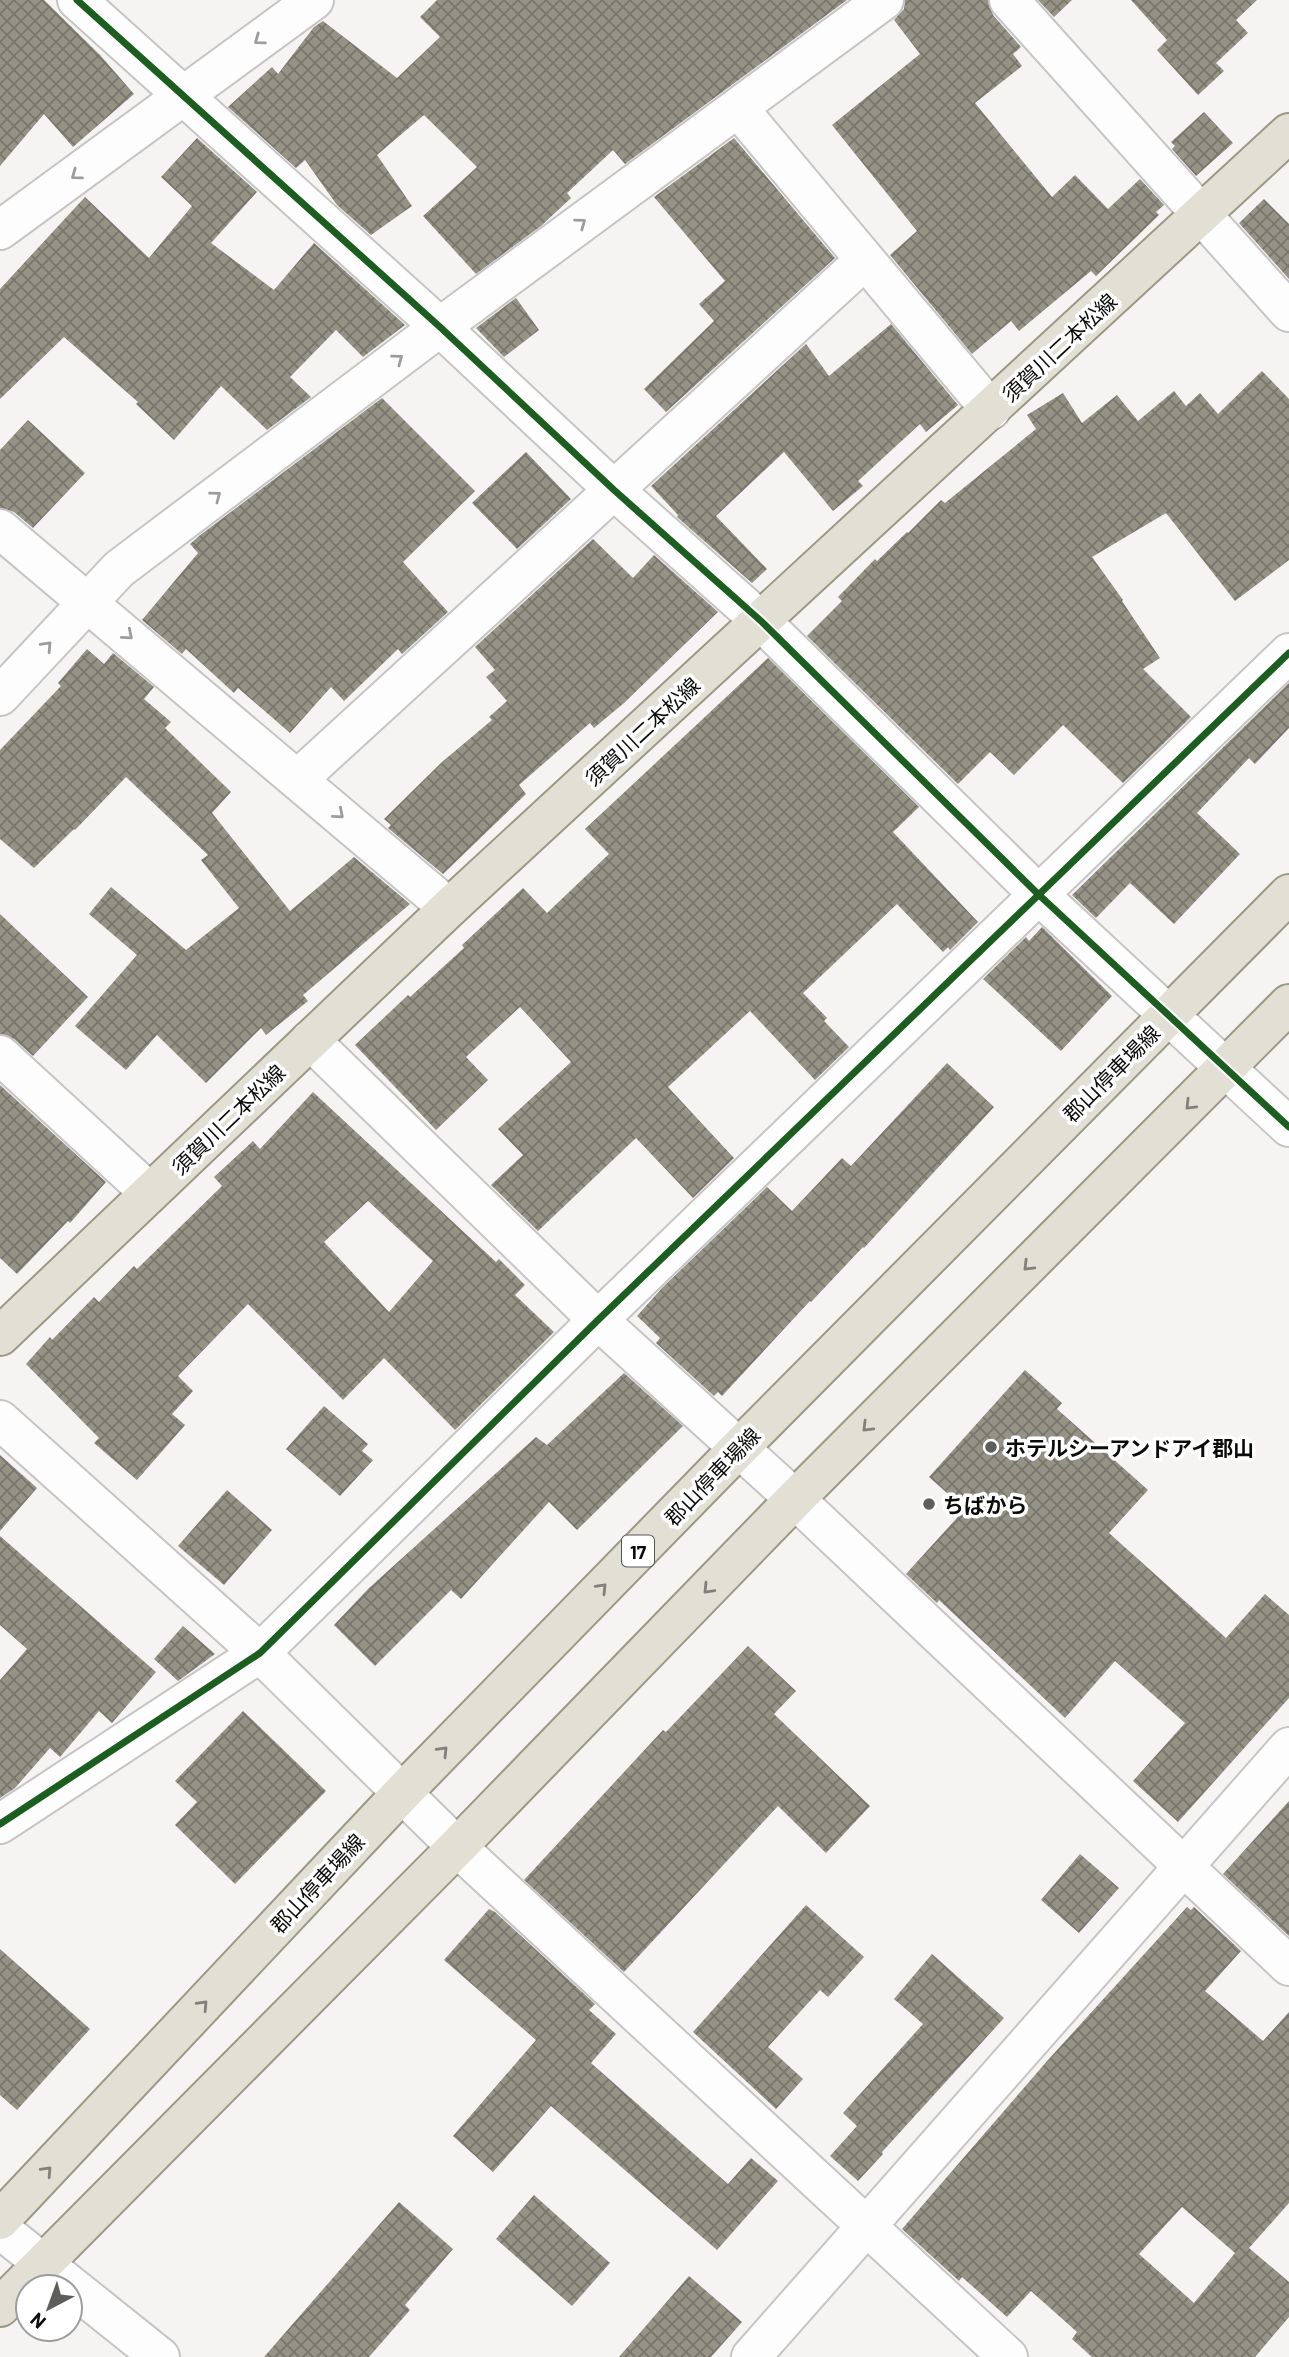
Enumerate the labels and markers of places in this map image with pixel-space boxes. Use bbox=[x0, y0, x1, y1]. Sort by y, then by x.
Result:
place label: ホテルシーアンドアイ郡山 bbox=[1005, 1435, 1254, 1460]
marker: ホテルシーアンドアイ郡山 bbox=[983, 1439, 999, 1455]
place label: ちばから bbox=[943, 1492, 1027, 1517]
marker: ちばから bbox=[921, 1496, 937, 1512]

